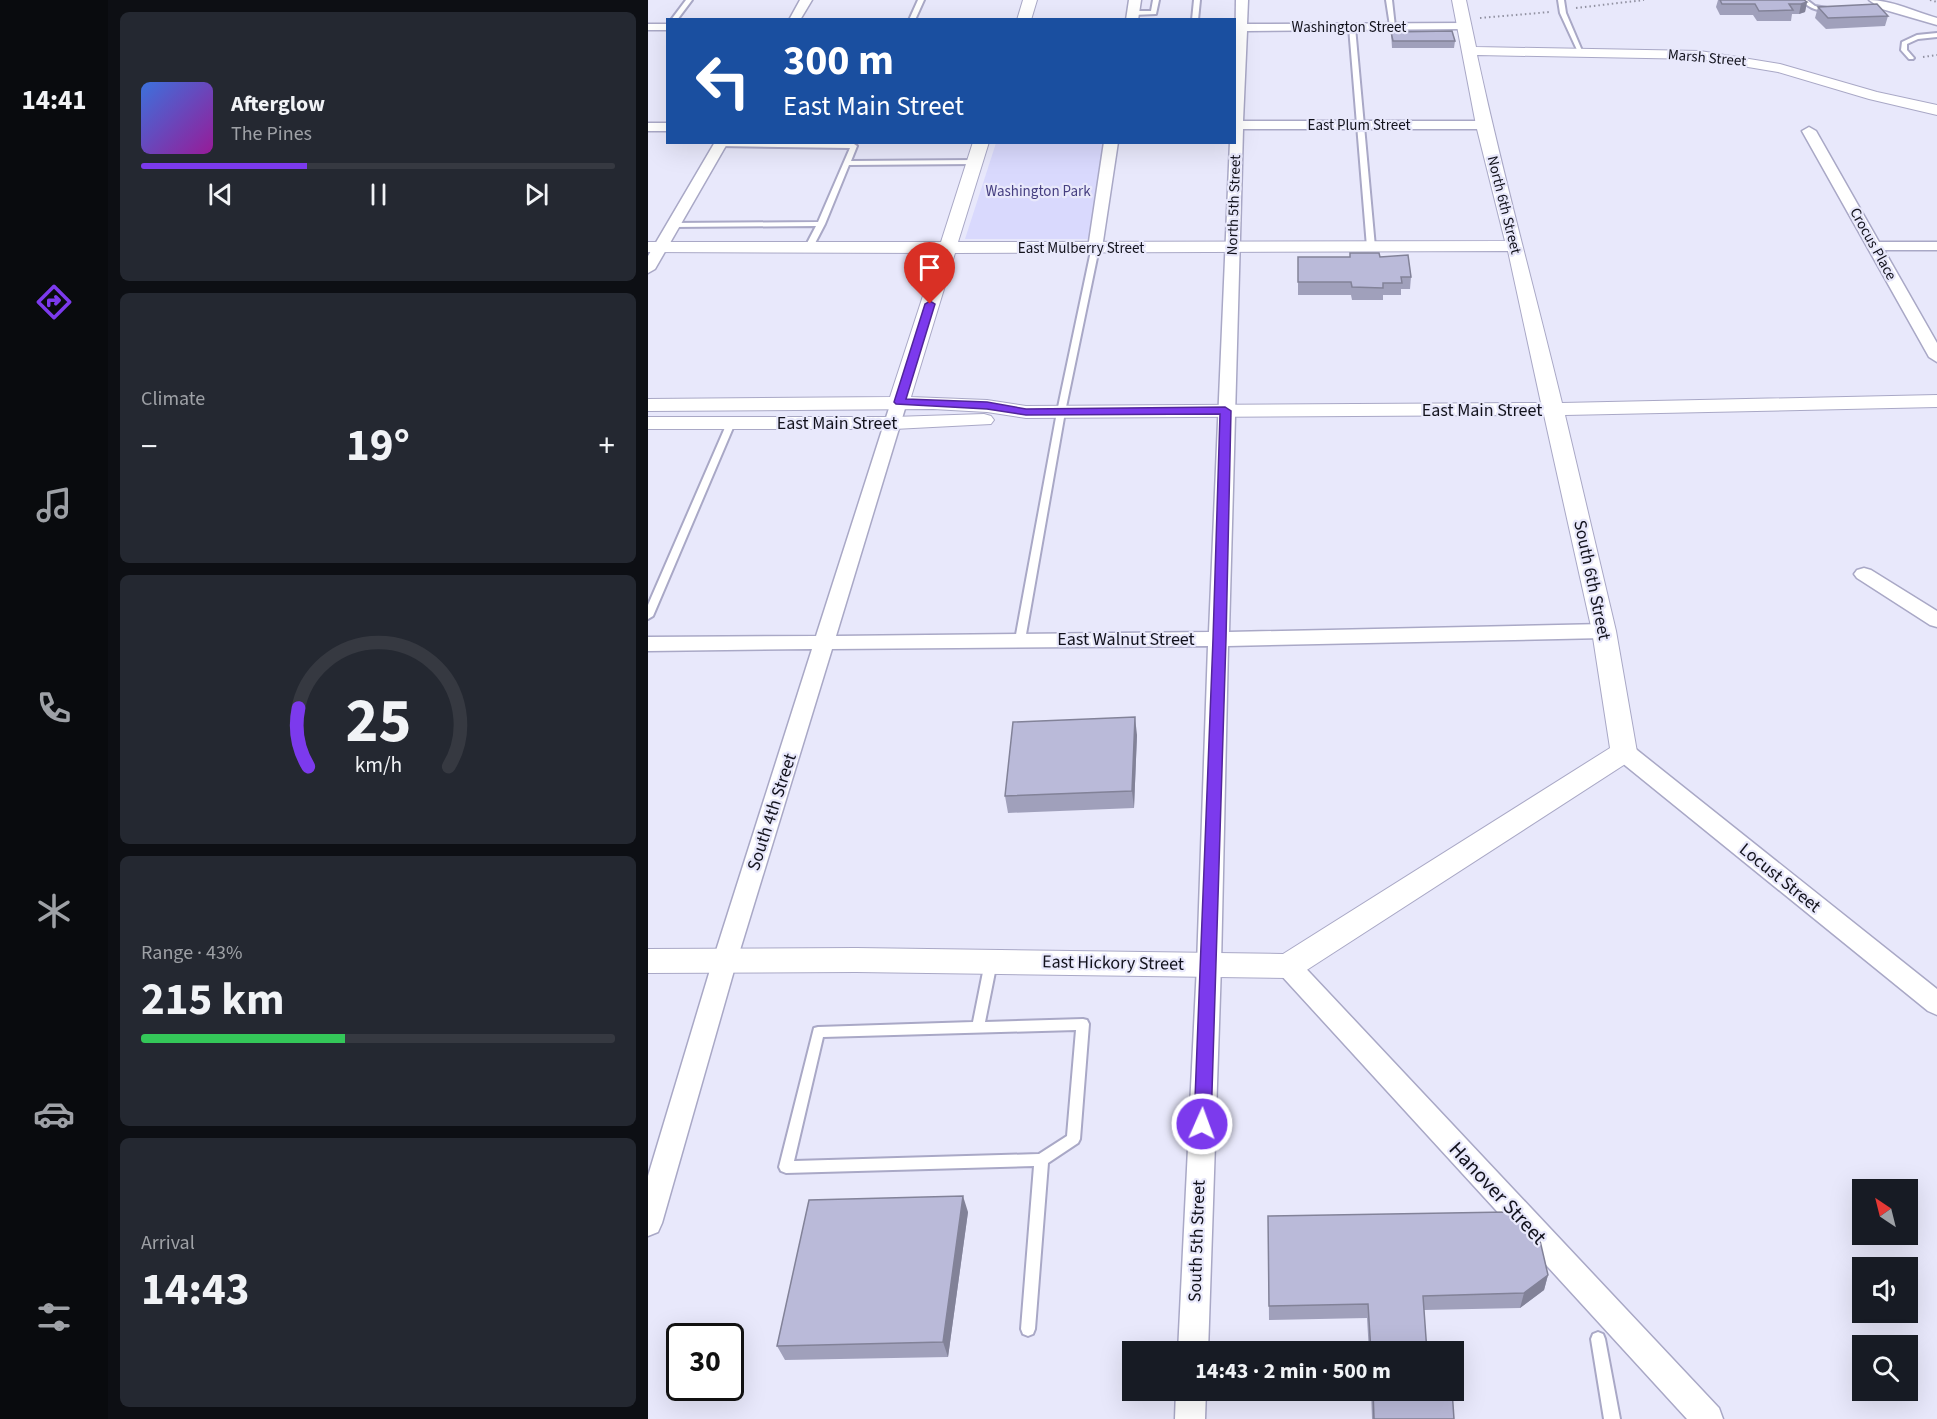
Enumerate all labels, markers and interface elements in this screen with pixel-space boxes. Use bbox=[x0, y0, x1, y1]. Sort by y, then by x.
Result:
street label: Washington Street bbox=[1292, 17, 1406, 38]
text: 300 m bbox=[783, 31, 894, 91]
icon: left bbox=[684, 42, 762, 120]
street label: Marsh Street bbox=[1667, 44, 1747, 72]
text: 14:41 bbox=[21, 81, 87, 120]
text: East Main Street bbox=[783, 87, 964, 126]
text: Afterglow bbox=[231, 88, 325, 120]
street label: East Plum Street bbox=[1307, 115, 1411, 136]
text: The Pines bbox=[231, 120, 312, 148]
street label: North 5th Street bbox=[1222, 154, 1246, 256]
street label: North 6th Street bbox=[1482, 154, 1526, 256]
icon: previous bbox=[204, 178, 237, 211]
icon: pause bbox=[362, 178, 395, 211]
icon: next bbox=[520, 178, 553, 211]
park label: Washington Park bbox=[985, 181, 1091, 202]
street label: Crocus Place bbox=[1844, 204, 1902, 284]
street label: East Mulberry Street bbox=[1018, 238, 1144, 259]
pin bbox=[904, 242, 955, 304]
icon: arrive bbox=[913, 251, 946, 284]
icon: directions bbox=[33, 281, 75, 323]
text: Climate bbox=[141, 385, 205, 413]
street label: East Main Street bbox=[1422, 398, 1542, 423]
street label: East Main Street bbox=[777, 411, 897, 436]
text: 19° bbox=[346, 414, 410, 478]
text: − bbox=[141, 423, 157, 470]
text: + bbox=[599, 423, 615, 470]
icon: music bbox=[33, 484, 75, 526]
street label: South 6th Street bbox=[1567, 518, 1617, 642]
street label: East Walnut Street bbox=[1057, 627, 1195, 652]
text: 25 bbox=[345, 677, 411, 766]
icon: phone bbox=[33, 687, 75, 729]
text: km/h bbox=[354, 750, 402, 781]
street label: South 4th Street bbox=[741, 750, 803, 874]
street label: Locust Street bbox=[1734, 837, 1826, 919]
icon: climate bbox=[33, 890, 75, 932]
text: Range · 43% bbox=[141, 939, 242, 967]
street label: East Hickory Street bbox=[1042, 949, 1184, 977]
text: 215 km bbox=[141, 968, 285, 1032]
position arrow bbox=[1170, 1092, 1234, 1156]
icon: car bbox=[33, 1093, 75, 1135]
street label: Hanover Street bbox=[1442, 1135, 1554, 1251]
north arrow bbox=[1852, 1179, 1918, 1245]
map controls bbox=[1852, 1179, 1918, 1401]
street label: South 5th Street bbox=[1182, 1180, 1212, 1302]
text: Arrival bbox=[141, 1229, 195, 1257]
button: sound bbox=[1852, 1257, 1918, 1323]
text: 14:43 bbox=[141, 1258, 250, 1322]
icon: filters bbox=[33, 1296, 75, 1338]
speed limit sign: 30 bbox=[666, 1323, 744, 1401]
button: search bbox=[1852, 1335, 1918, 1401]
text: 14:43 · 2 min · 500 m bbox=[1195, 1355, 1391, 1387]

